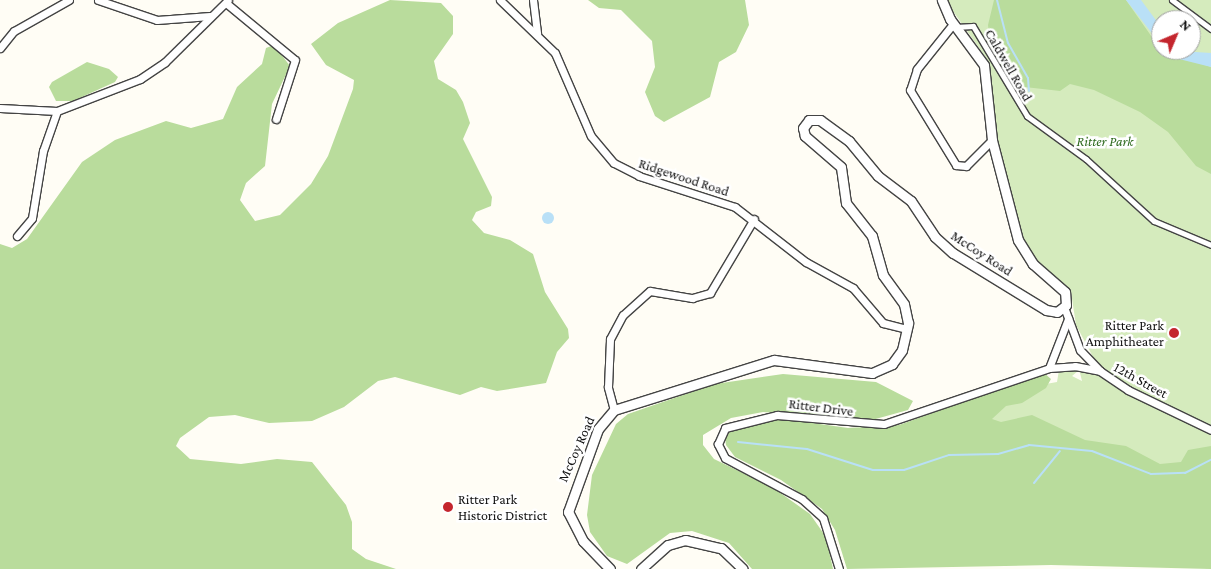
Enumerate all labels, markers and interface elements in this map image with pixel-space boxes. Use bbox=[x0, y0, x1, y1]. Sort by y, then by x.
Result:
north arrow bbox=[1151, 10, 1201, 60]
text: N bbox=[1177, 16, 1195, 34]
street label: Caldwell Road bbox=[982, 26, 1036, 104]
park label: Ritter Park bbox=[1077, 133, 1133, 149]
street label: Ridgewood Road bbox=[637, 154, 731, 200]
street label: McCoy Road bbox=[948, 227, 1016, 279]
place label: Ritter Park Amphitheater bbox=[1086, 317, 1164, 350]
marker: Ritter Park Amphitheater bbox=[1168, 327, 1180, 339]
street label: 12th Street bbox=[1111, 358, 1171, 402]
street label: Ritter Drive bbox=[788, 395, 854, 419]
street label: McCoy Road bbox=[554, 414, 598, 484]
place label: Ritter Park Historic District bbox=[458, 491, 547, 524]
marker: Ritter Park Historic District bbox=[442, 501, 454, 513]

